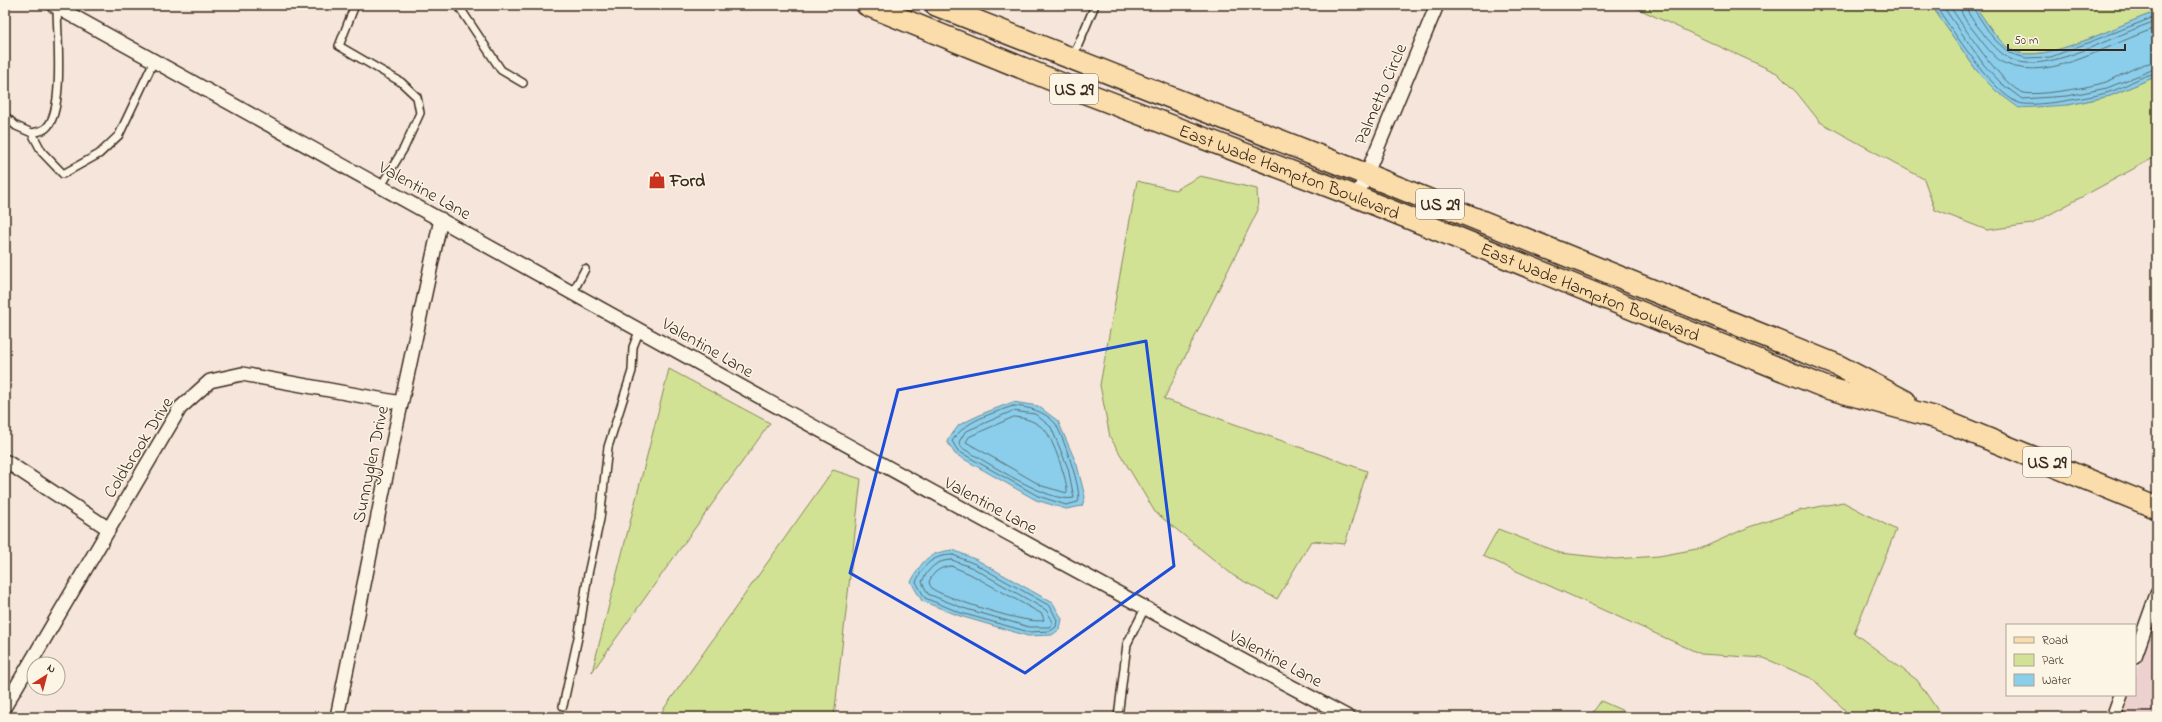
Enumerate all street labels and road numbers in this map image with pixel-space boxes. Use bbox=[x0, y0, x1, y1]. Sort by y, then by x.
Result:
street label: Palmetto Circle bbox=[1349, 39, 1415, 150]
road number: US 29 bbox=[1050, 74, 1098, 104]
street label: East Wade Hampton Boulevard bbox=[1174, 119, 1403, 228]
street label: Valentine Lane bbox=[372, 155, 476, 228]
road number: US 29 bbox=[1416, 189, 1464, 219]
street label: East Wade Hampton Boulevard bbox=[1476, 237, 1703, 350]
street label: Valentine Lane bbox=[655, 311, 759, 386]
street label: Coldbrook Drive bbox=[98, 392, 182, 504]
street label: Sunnyglen Drive bbox=[347, 403, 398, 526]
road number: US 29 bbox=[2023, 447, 2071, 477]
street label: Valentine Lane bbox=[938, 471, 1042, 543]
street label: Valentine Lane bbox=[1223, 624, 1327, 696]

